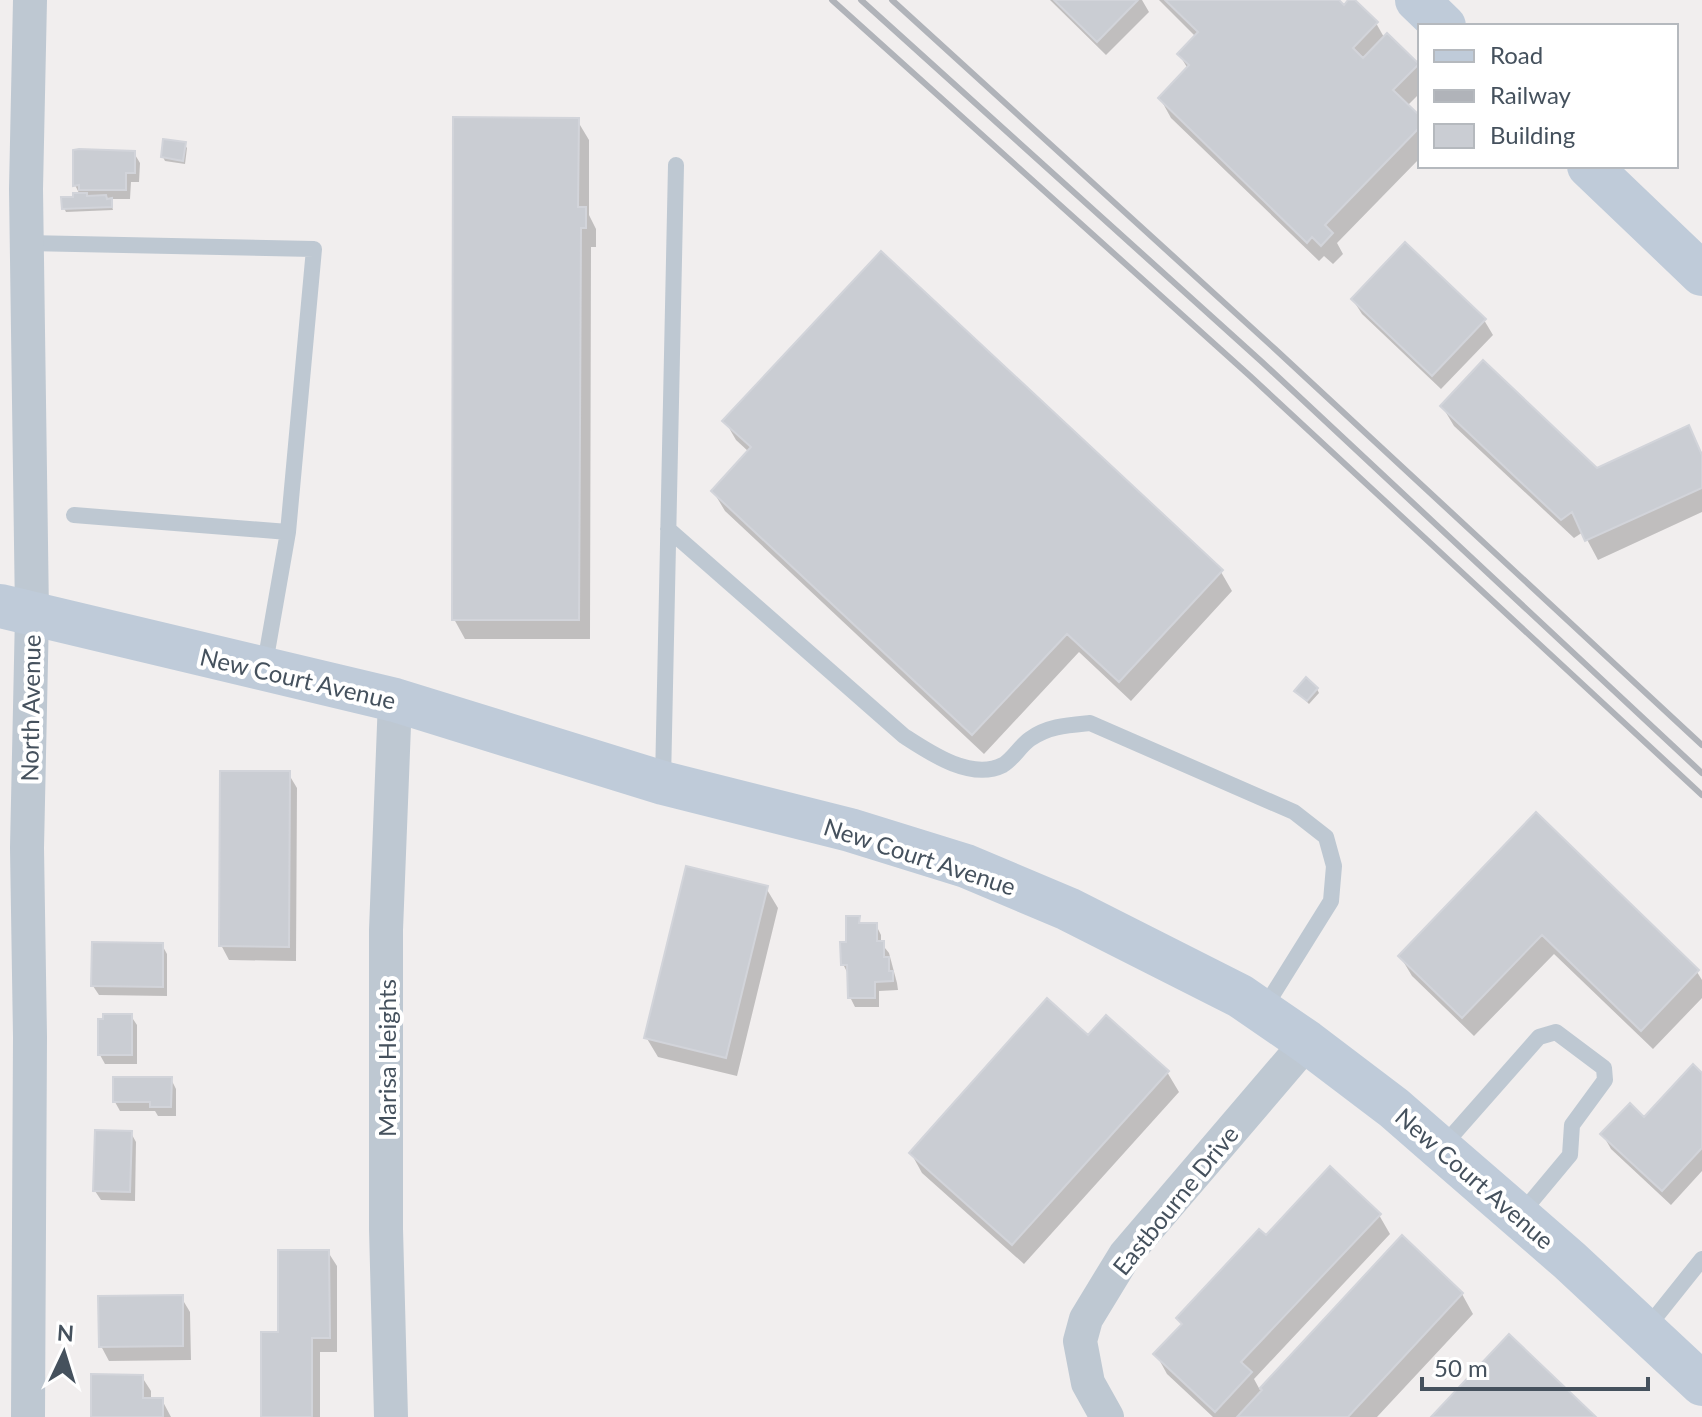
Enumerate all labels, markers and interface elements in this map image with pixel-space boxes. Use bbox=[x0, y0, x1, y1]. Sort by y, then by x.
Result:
legend bbox=[1418, 24, 1678, 168]
text: Road bbox=[1490, 40, 1543, 69]
text: Railway bbox=[1490, 80, 1572, 109]
text: Building bbox=[1490, 120, 1575, 149]
street label: North Avenue bbox=[14, 634, 46, 782]
street label: New Court Avenue bbox=[197, 641, 399, 715]
street label: New Court Avenue bbox=[820, 811, 1020, 901]
street label: Marisa Heights bbox=[372, 979, 401, 1137]
street label: New Court Avenue bbox=[1390, 1101, 1560, 1255]
street label: Eastbourne Drive bbox=[1106, 1120, 1244, 1280]
north arrow bbox=[24, 1313, 104, 1393]
text: N bbox=[56, 1318, 75, 1347]
scale bar bbox=[1422, 1341, 1648, 1391]
text: 50 m bbox=[1434, 1353, 1488, 1382]

